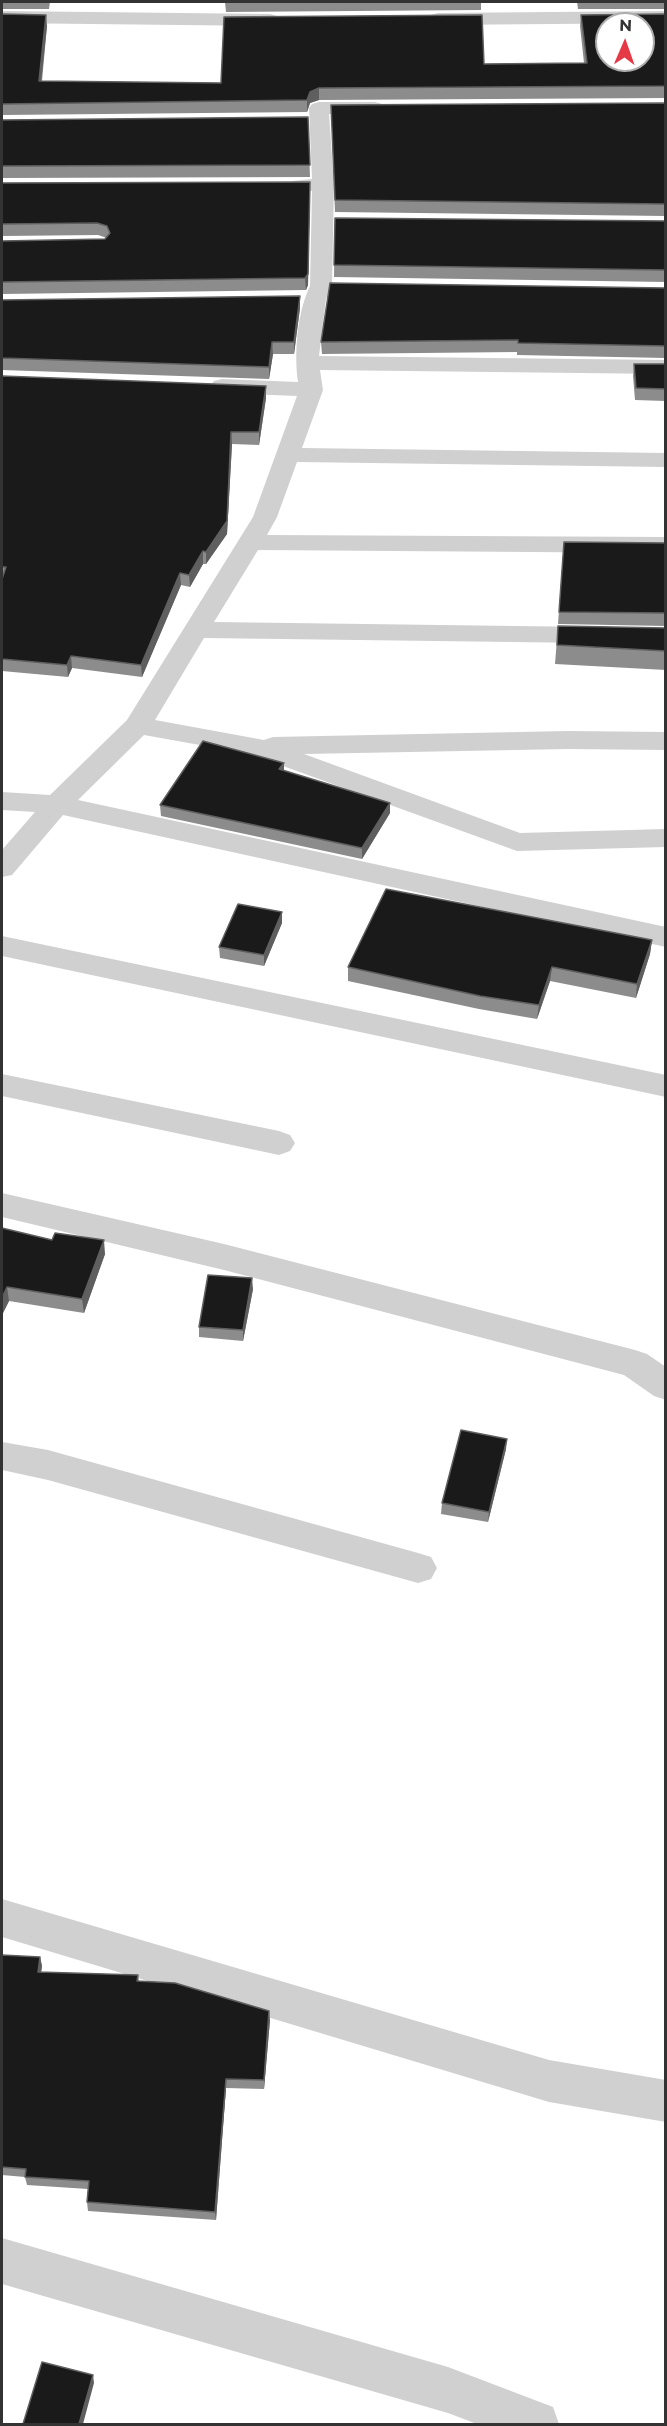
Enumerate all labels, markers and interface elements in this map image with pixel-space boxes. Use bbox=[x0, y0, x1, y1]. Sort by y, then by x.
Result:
north arrow bbox=[595, 12, 655, 72]
text: N bbox=[619, 16, 632, 35]

